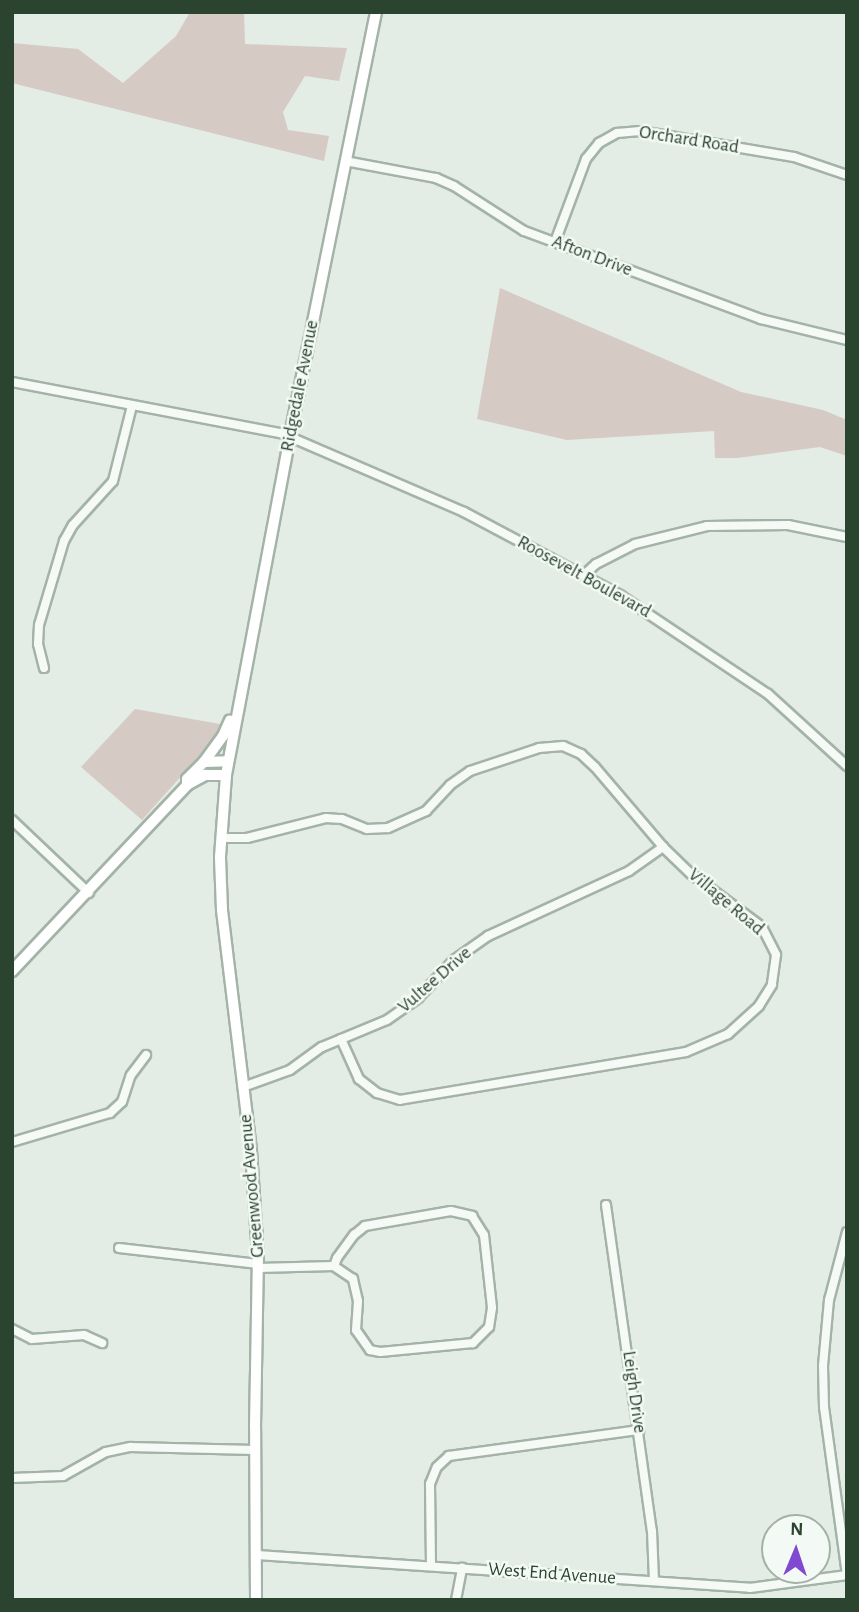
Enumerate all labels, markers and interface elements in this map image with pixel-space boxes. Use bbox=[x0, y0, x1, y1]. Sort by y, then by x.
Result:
street label: Orchard Road bbox=[637, 121, 741, 159]
street label: Afton Drive bbox=[549, 230, 635, 282]
street label: Ridgedale Avenue bbox=[276, 318, 324, 454]
street label: Roosevelt Boulevard bbox=[513, 531, 655, 623]
street label: Village Road bbox=[683, 864, 769, 940]
street label: Vultee Drive bbox=[394, 942, 476, 1018]
street label: Greenwood Avenue bbox=[234, 1113, 270, 1259]
street label: Leigh Drive bbox=[617, 1349, 651, 1435]
north arrow bbox=[761, 1514, 831, 1584]
text: N bbox=[790, 1520, 804, 1539]
street label: West End Avenue bbox=[487, 1558, 617, 1590]

